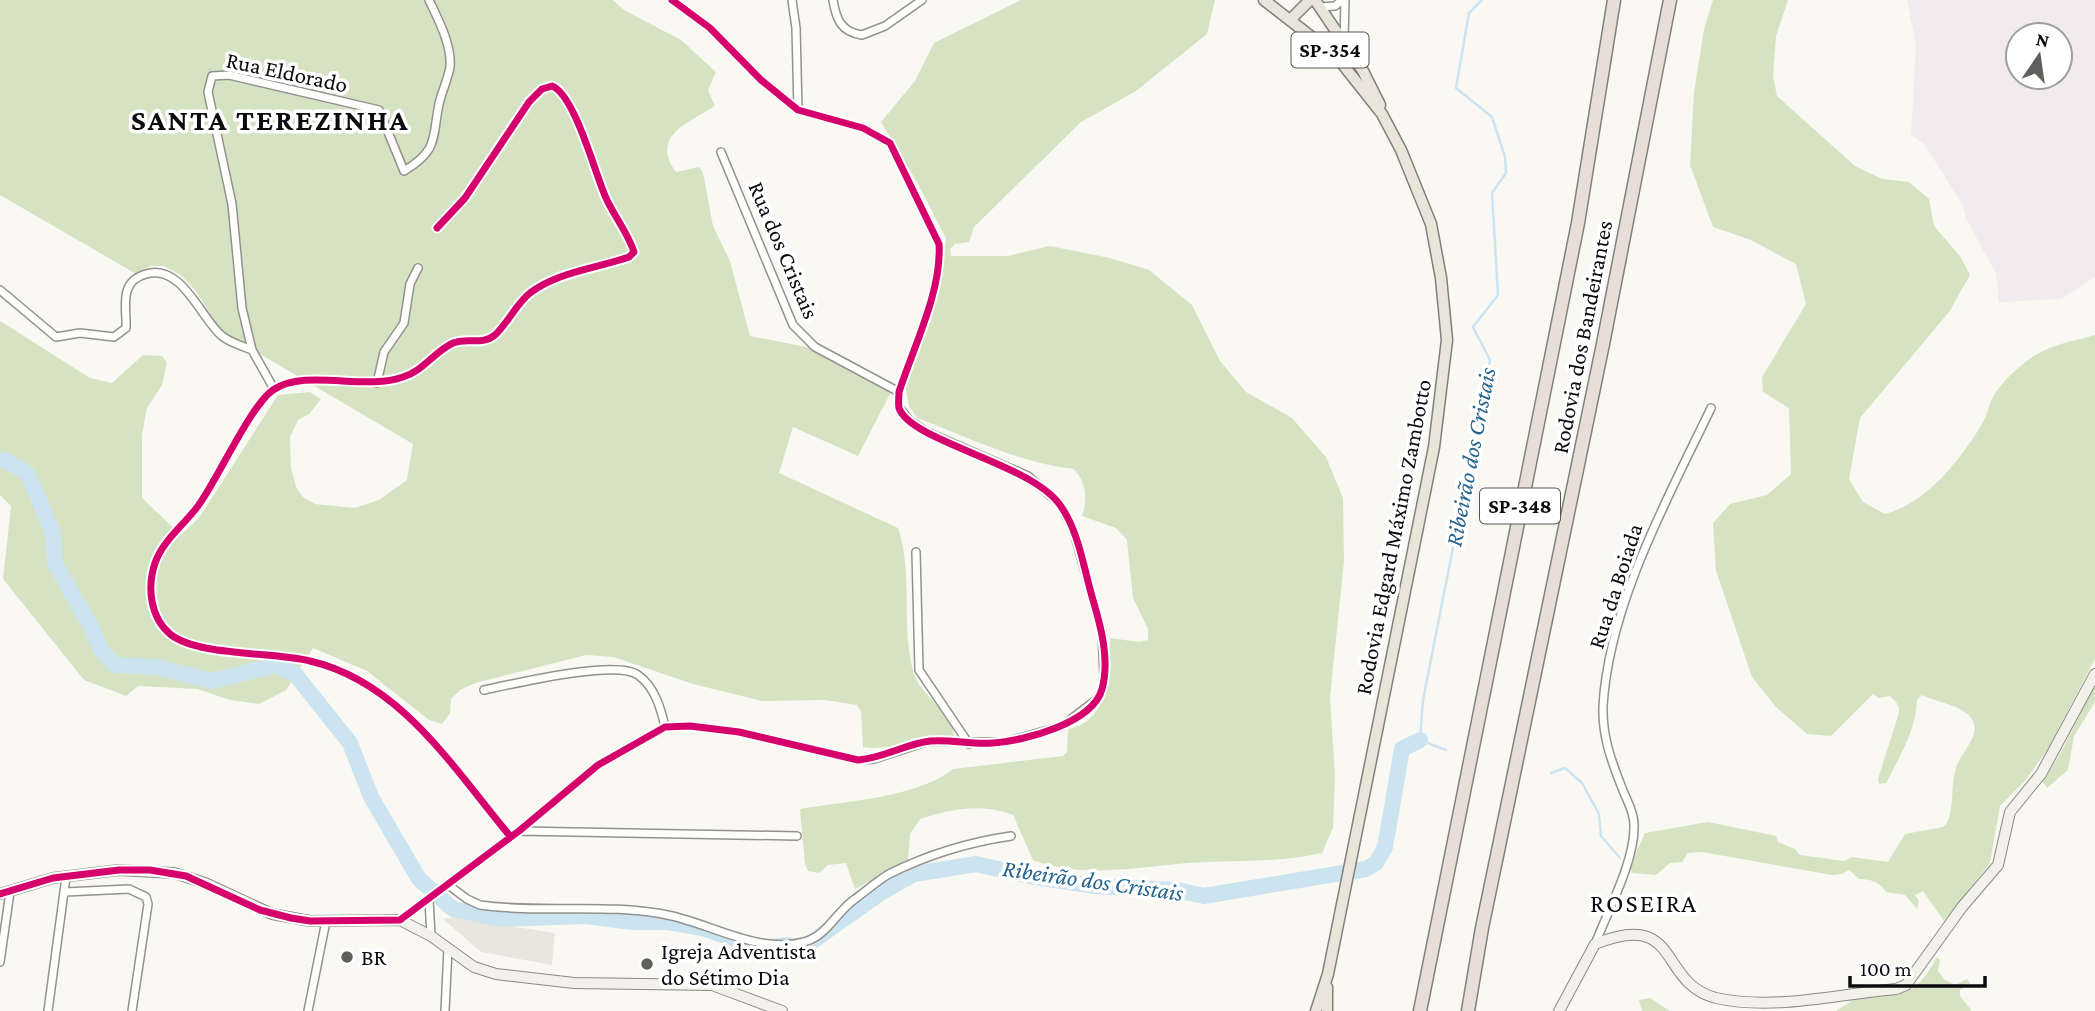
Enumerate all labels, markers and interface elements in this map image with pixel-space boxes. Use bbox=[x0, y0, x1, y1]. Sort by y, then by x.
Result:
north arrow bbox=[2004, 21, 2074, 91]
text: N bbox=[2034, 28, 2051, 52]
road number: SP-354 bbox=[1292, 32, 1368, 68]
street label: Rua Eldorado bbox=[224, 46, 350, 98]
district label: SANTA TEREZINHA bbox=[131, 103, 409, 136]
street label: Rua dos Cristais bbox=[743, 178, 825, 322]
street label: Rodovia dos Bandeirantes bbox=[1547, 218, 1617, 456]
water label: Ribeirão dos Cristais bbox=[1439, 365, 1501, 549]
street label: Rodovia Edgard Máximo Zambotto bbox=[1350, 377, 1436, 697]
road number: SP-348 bbox=[1480, 489, 1560, 524]
street label: Rua da Boiada bbox=[1583, 520, 1648, 652]
water label: Ribeirão dos Cristais bbox=[1001, 854, 1186, 906]
district label: ROSEIRA bbox=[1590, 889, 1698, 918]
place label: Igreja Adventista do Sétimo Dia bbox=[661, 938, 817, 990]
place label: BR bbox=[361, 944, 387, 970]
scale bar bbox=[1850, 944, 1985, 988]
marker: BR bbox=[339, 949, 355, 965]
marker: Igreja Adventista do Sétimo Dia bbox=[639, 956, 655, 972]
text: 100 m bbox=[1860, 957, 1912, 981]

